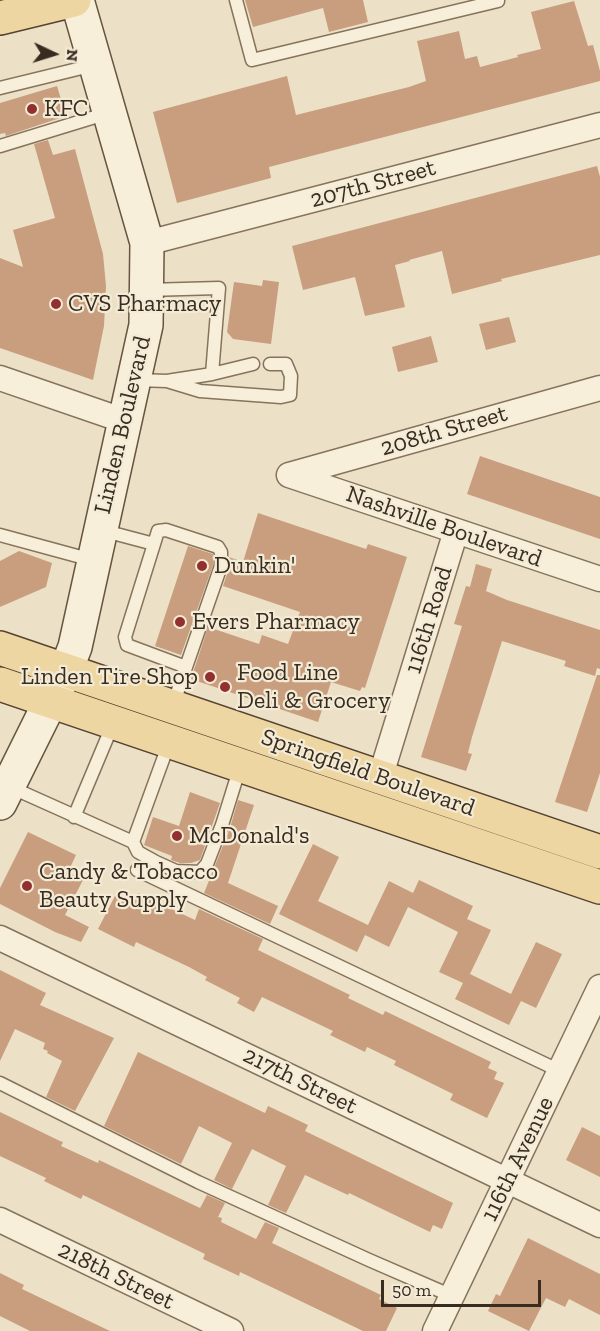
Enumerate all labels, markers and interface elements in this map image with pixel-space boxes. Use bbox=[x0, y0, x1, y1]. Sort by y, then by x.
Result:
north arrow bbox=[24, 24, 84, 84]
text: N bbox=[63, 49, 82, 62]
place label: KFC bbox=[44, 95, 88, 123]
marker: KFC bbox=[25, 102, 39, 116]
street label: 207th Street bbox=[307, 153, 439, 215]
place label: CVS Pharmacy bbox=[68, 290, 221, 318]
marker: CVS Pharmacy bbox=[49, 297, 63, 311]
street label: Linden Boulevard bbox=[89, 333, 157, 517]
street label: 208th Street bbox=[377, 399, 511, 463]
street label: Nashville Boulevard bbox=[342, 480, 546, 574]
place label: Dunkin' bbox=[214, 552, 295, 580]
marker: Dunkin' bbox=[195, 559, 209, 573]
street label: 116th Road bbox=[399, 563, 459, 677]
place label: Evers Pharmacy bbox=[192, 608, 360, 636]
marker: Evers Pharmacy bbox=[173, 615, 187, 629]
place label: Food Line Deli & Grocery bbox=[237, 659, 390, 715]
place label: Linden Tire Shop bbox=[21, 663, 198, 691]
marker: Linden Tire Shop bbox=[203, 670, 217, 684]
marker: Food Line Deli & Grocery bbox=[218, 680, 232, 694]
street label: Springfield Boulevard bbox=[257, 723, 479, 823]
place label: McDonald's bbox=[189, 822, 309, 850]
marker: McDonald's bbox=[170, 829, 184, 843]
place label: Candy & Tobacco Beauty Supply bbox=[39, 858, 218, 914]
marker: Candy & Tobacco Beauty Supply bbox=[20, 879, 34, 893]
street label: 217th Street bbox=[238, 1041, 362, 1121]
street label: 116th Avenue bbox=[475, 1092, 561, 1226]
street label: 218th Street bbox=[53, 1236, 179, 1316]
scale bar bbox=[384, 1268, 544, 1306]
text: 50 m bbox=[392, 1279, 431, 1301]

